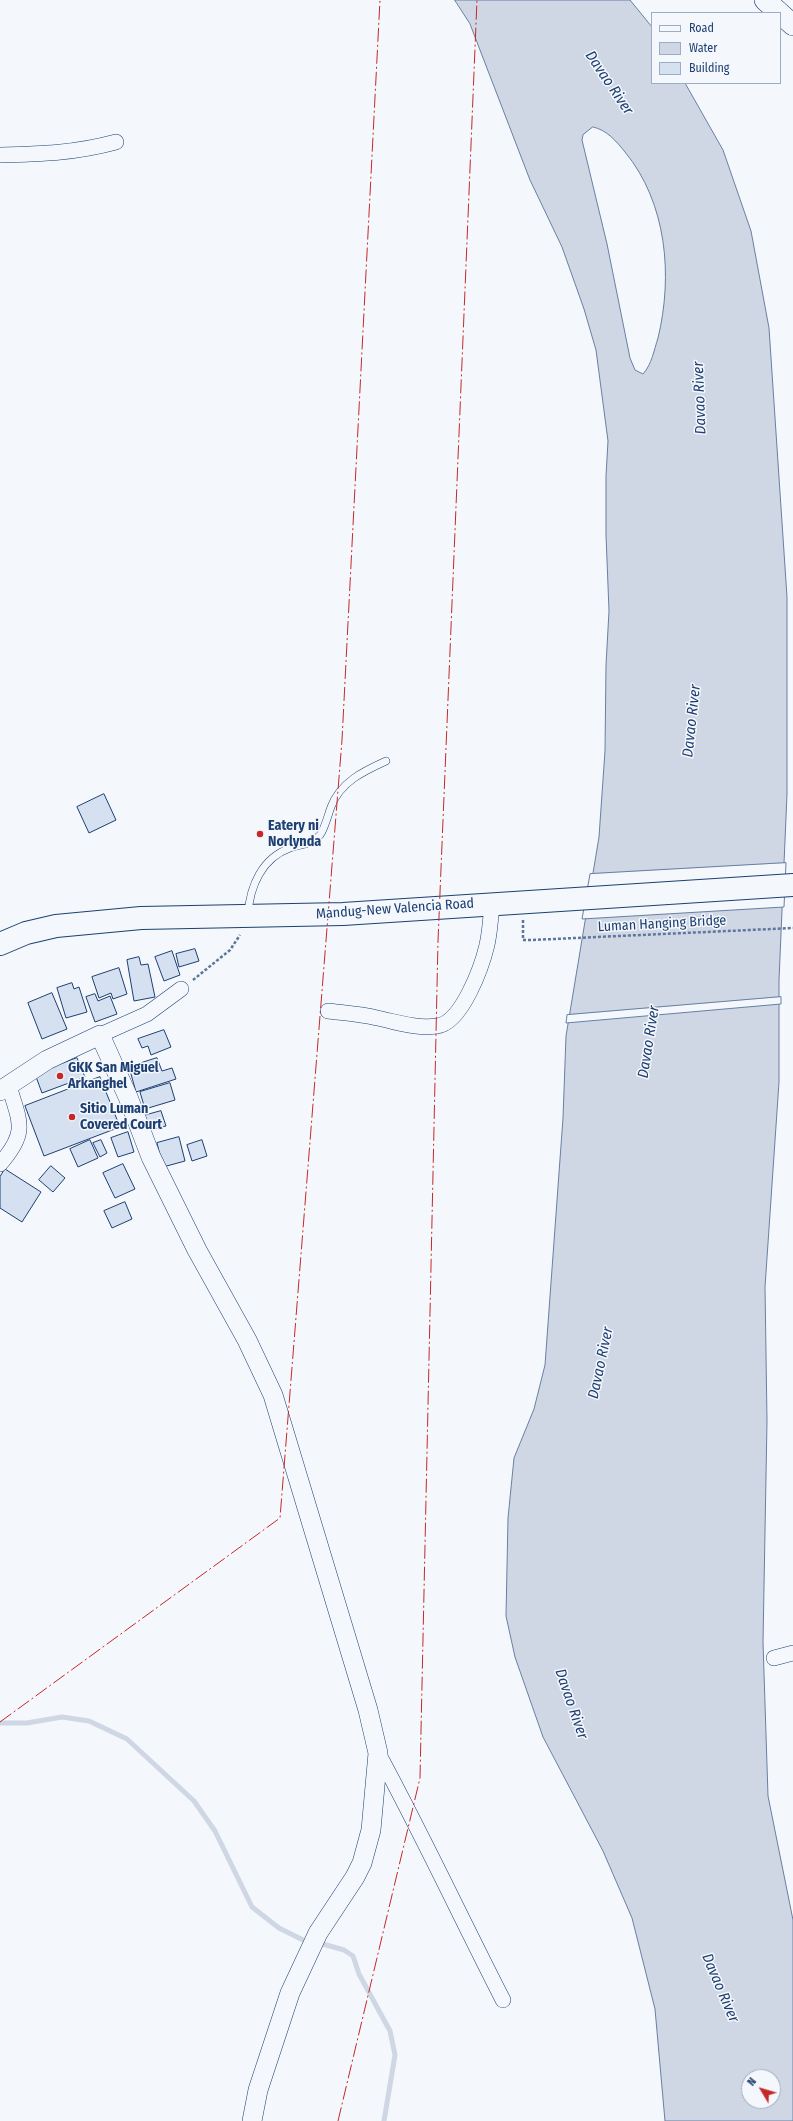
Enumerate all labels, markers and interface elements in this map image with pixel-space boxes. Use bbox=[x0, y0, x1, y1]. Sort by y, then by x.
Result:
legend bbox=[651, 12, 781, 84]
text: Road bbox=[689, 21, 714, 35]
text: Water bbox=[689, 41, 717, 55]
water label: Davao River bbox=[581, 48, 637, 118]
text: Building bbox=[689, 61, 729, 75]
water label: Davao River bbox=[690, 361, 710, 435]
water label: Davao River bbox=[679, 684, 705, 758]
place label: Eatery ni Norlynda bbox=[268, 818, 321, 850]
marker: Eatery ni Norlynda bbox=[255, 829, 265, 839]
street label: Mandug-New Valencia Road bbox=[315, 895, 475, 923]
street label: Luman Hanging Bridge bbox=[597, 912, 727, 936]
water label: Davao River bbox=[634, 1005, 664, 1079]
place label: GKK San Miguel Arkanghel bbox=[68, 1060, 159, 1092]
marker: GKK San Miguel Arkanghel bbox=[55, 1071, 65, 1081]
place label: Sitio Luman Covered Court bbox=[80, 1101, 162, 1134]
marker: Sitio Luman Covered Court bbox=[67, 1112, 77, 1122]
water label: Davao River bbox=[585, 1325, 617, 1401]
water label: Davao River bbox=[551, 1667, 591, 1741]
water label: Davao River bbox=[697, 1951, 743, 2025]
north arrow bbox=[741, 2069, 781, 2109]
text: N bbox=[745, 2075, 759, 2089]

